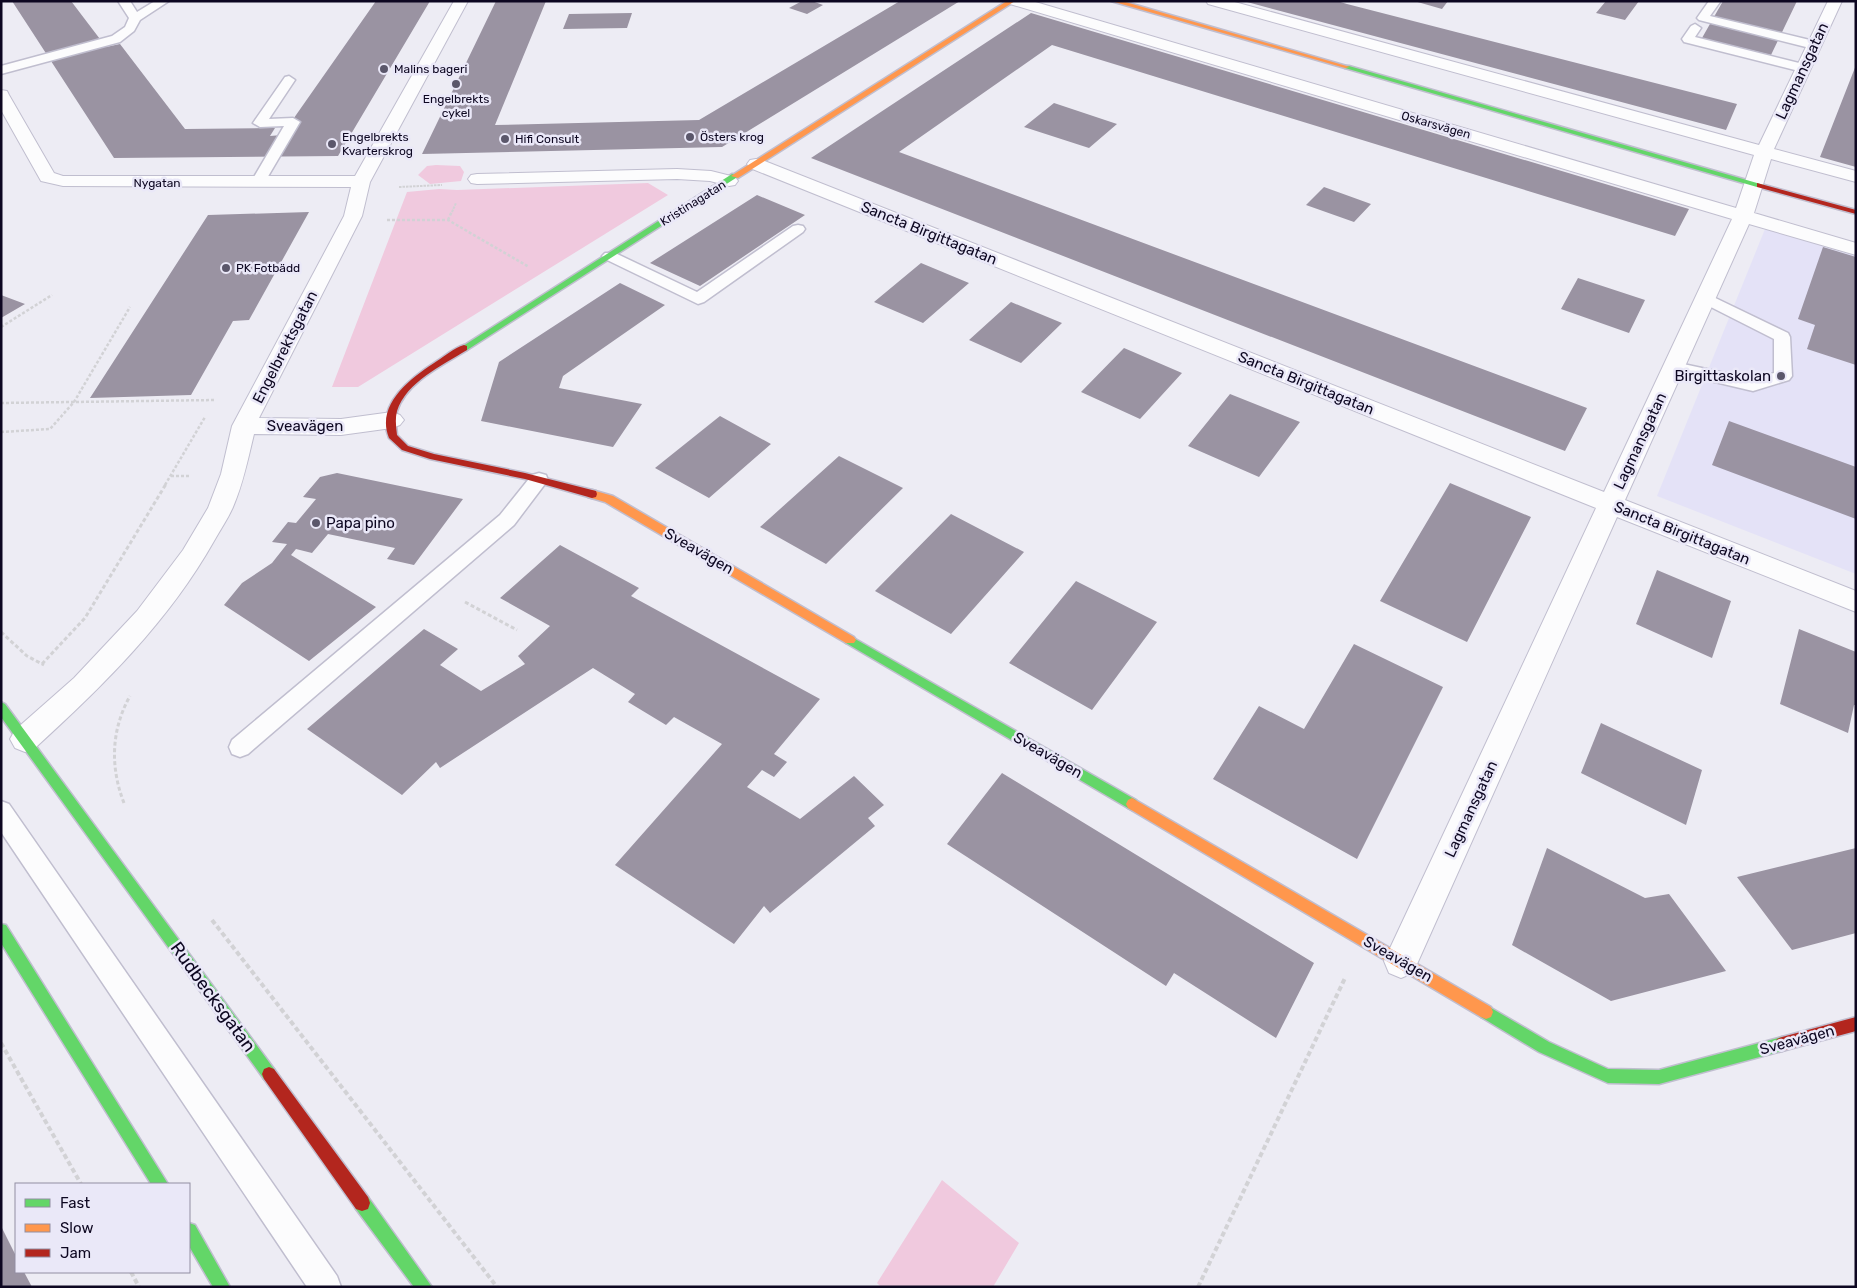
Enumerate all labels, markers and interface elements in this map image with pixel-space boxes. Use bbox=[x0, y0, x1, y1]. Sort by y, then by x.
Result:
street label: Lagmansgatan bbox=[1772, 20, 1832, 122]
place label: Malins bageri bbox=[394, 62, 468, 76]
marker: Malins bageri bbox=[378, 63, 390, 75]
marker: Engelbrekts cykel bbox=[450, 78, 462, 90]
place label: Engelbrekts cykel bbox=[423, 92, 489, 120]
street label: Oskarsvägen bbox=[1400, 108, 1472, 142]
place label: Engelbrekts Kvarterskrog bbox=[342, 130, 413, 158]
place label: Östers krog bbox=[700, 130, 764, 144]
marker: Östers krog bbox=[684, 131, 696, 143]
place label: Hifi Consult bbox=[515, 132, 579, 146]
marker: Hifi Consult bbox=[499, 133, 511, 145]
marker: Engelbrekts Kvarterskrog bbox=[326, 138, 338, 150]
street label: Nygatan bbox=[133, 176, 181, 190]
street label: Kristinagatan bbox=[658, 177, 728, 229]
street label: Sancta Birgittagatan bbox=[858, 197, 1000, 269]
place label: PK Fotbädd bbox=[236, 261, 300, 275]
marker: PK Fotbädd bbox=[220, 262, 232, 274]
street label: Engelbrektsgatan bbox=[249, 288, 321, 406]
street label: Sancta Birgittagatan bbox=[1235, 347, 1377, 419]
place label: Birgittaskolan bbox=[1675, 367, 1771, 385]
marker: Birgittaskolan bbox=[1775, 370, 1787, 382]
street label: Lagmansgatan bbox=[1610, 390, 1670, 492]
street label: Sveavägen bbox=[267, 417, 343, 435]
street label: Sancta Birgittagatan bbox=[1611, 497, 1753, 569]
place label: Papa pino bbox=[326, 514, 395, 532]
marker: Papa pino bbox=[310, 517, 322, 529]
street label: Sveavägen bbox=[661, 524, 737, 578]
street label: Sveavägen bbox=[1010, 728, 1086, 782]
street label: Lagmansgatan bbox=[1441, 758, 1501, 860]
street label: Sveavägen bbox=[1360, 932, 1436, 986]
street label: Rudbecksgatan bbox=[166, 938, 260, 1056]
street label: Sveavägen bbox=[1758, 1021, 1836, 1059]
legend bbox=[15, 1183, 190, 1273]
text: Fast bbox=[60, 1194, 90, 1212]
text: Slow bbox=[60, 1219, 93, 1237]
text: Jam bbox=[60, 1244, 91, 1262]

